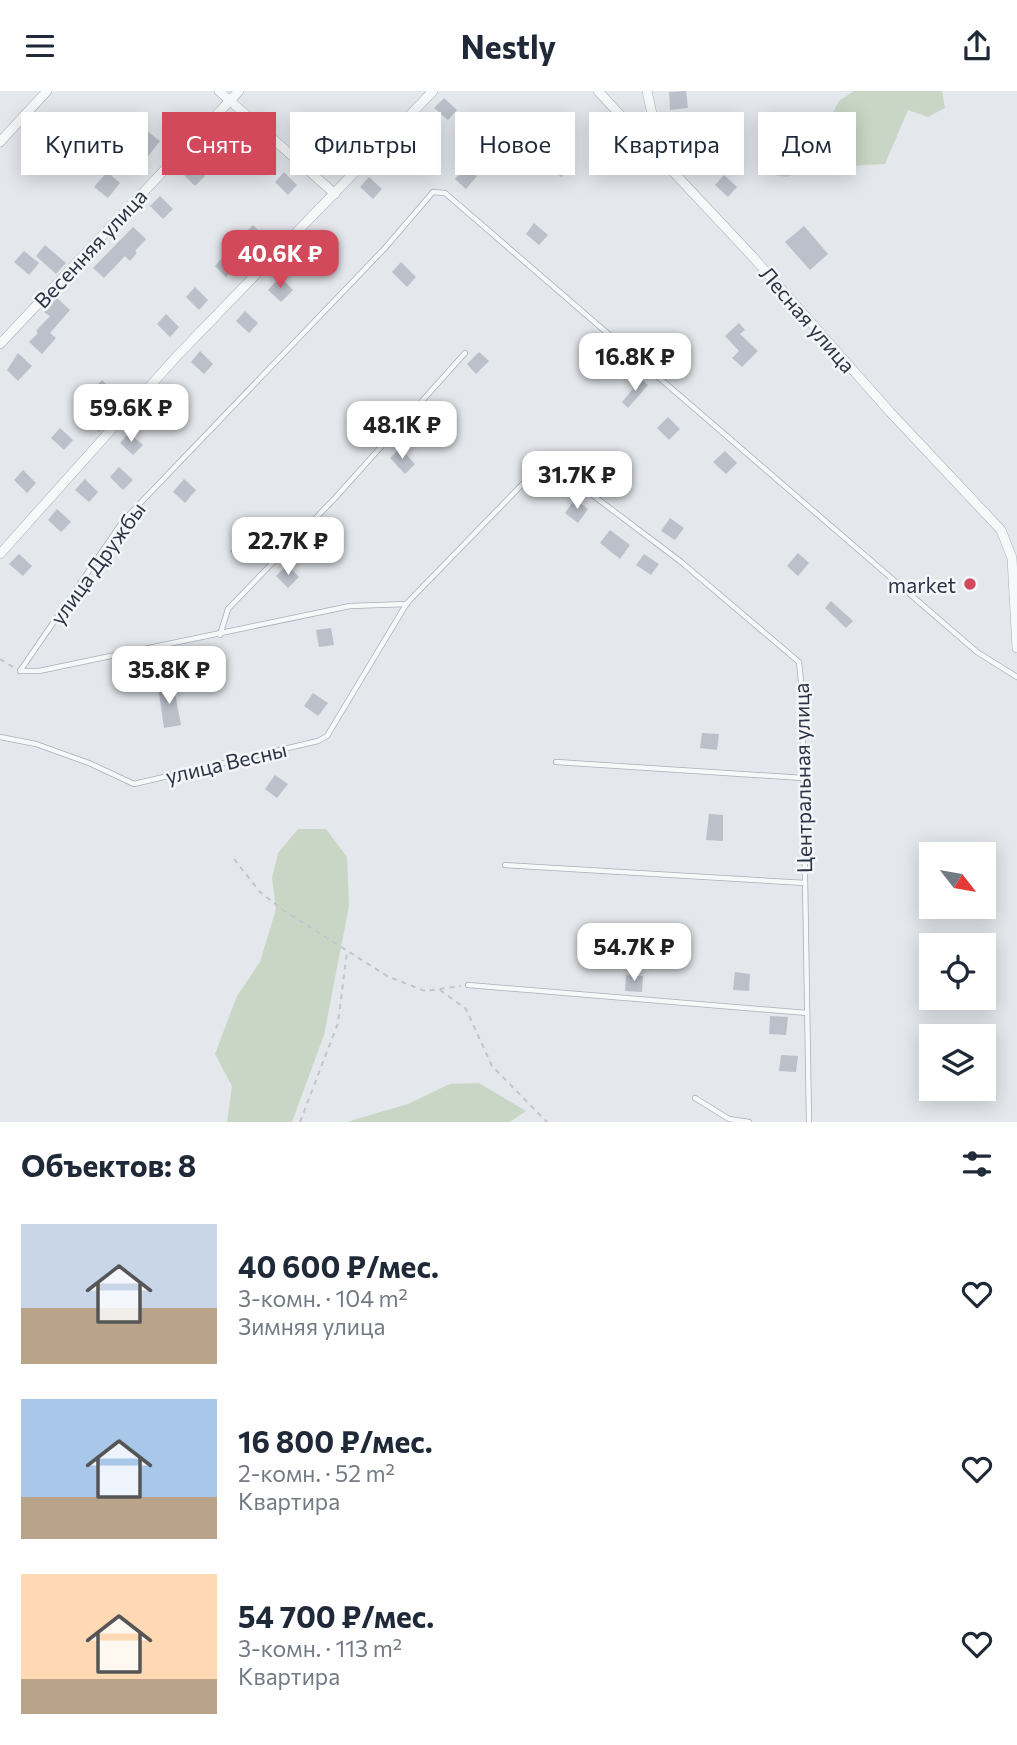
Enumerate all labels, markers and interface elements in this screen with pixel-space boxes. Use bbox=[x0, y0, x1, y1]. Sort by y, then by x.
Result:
text: Nestly bbox=[461, 26, 556, 66]
icon: menu bbox=[21, 27, 59, 65]
icon: share bbox=[958, 27, 996, 65]
chip: Купить bbox=[21, 112, 148, 175]
chip: Снять bbox=[162, 112, 276, 175]
chip: Фильтры bbox=[290, 112, 441, 175]
chip: Новое bbox=[455, 112, 575, 175]
chip: Квартира bbox=[589, 112, 744, 175]
chip: Дом bbox=[758, 112, 856, 175]
street label: Весенняя улица bbox=[28, 183, 152, 313]
pin: 40.6K ₽ bbox=[215, 231, 345, 290]
text: 40.6K ₽ bbox=[238, 239, 322, 267]
street label: Лесная улица bbox=[755, 261, 861, 377]
pin: 16.8K ₽ bbox=[570, 334, 700, 393]
text: 16.8K ₽ bbox=[595, 342, 675, 370]
pin: 59.6K ₽ bbox=[66, 385, 196, 444]
text: 59.6K ₽ bbox=[90, 393, 172, 421]
pin: 48.1K ₽ bbox=[337, 401, 467, 461]
text: 48.1K ₽ bbox=[363, 410, 441, 438]
pin: 31.7K ₽ bbox=[512, 451, 642, 511]
text: 31.7K ₽ bbox=[538, 460, 616, 488]
street label: улица Дружбы bbox=[44, 497, 150, 629]
pin: 22.7K ₽ bbox=[223, 517, 353, 577]
text: 22.7K ₽ bbox=[248, 526, 328, 554]
place label: market bbox=[888, 572, 956, 597]
marker: market bbox=[962, 576, 978, 592]
pin: 35.8K ₽ bbox=[104, 647, 234, 706]
text: 35.8K ₽ bbox=[128, 655, 210, 683]
street label: Центральная улица bbox=[788, 683, 816, 873]
street label: улица Весны bbox=[163, 736, 289, 788]
north arrow bbox=[919, 842, 996, 919]
map controls bbox=[919, 842, 996, 1101]
pin: 54.7K ₽ bbox=[569, 923, 699, 983]
text: 54.7K ₽ bbox=[593, 932, 675, 960]
button: locate bbox=[919, 933, 996, 1010]
button: layers bbox=[919, 1024, 996, 1101]
icon: filters bbox=[958, 1145, 996, 1183]
text: Объектов: 8 bbox=[21, 1146, 196, 1183]
text: 40 600 ₽/мес. bbox=[238, 1247, 439, 1284]
icon: home bbox=[77, 1252, 161, 1336]
icon: heart bbox=[958, 1275, 996, 1313]
text: 3-комн. · 104 m² bbox=[238, 1284, 408, 1312]
text: Зимняя улица bbox=[238, 1312, 385, 1340]
text: 16 800 ₽/мес. bbox=[238, 1422, 433, 1459]
icon: home bbox=[77, 1427, 161, 1511]
icon: heart bbox=[958, 1450, 996, 1488]
text: 2-комн. · 52 m² bbox=[238, 1459, 395, 1487]
text: Квартира bbox=[238, 1487, 340, 1515]
text: 54 700 ₽/мес. bbox=[238, 1597, 434, 1634]
icon: home bbox=[77, 1602, 161, 1686]
icon: heart bbox=[958, 1625, 996, 1663]
text: 3-комн. · 113 m² bbox=[238, 1634, 402, 1662]
text: Квартира bbox=[238, 1662, 340, 1690]

